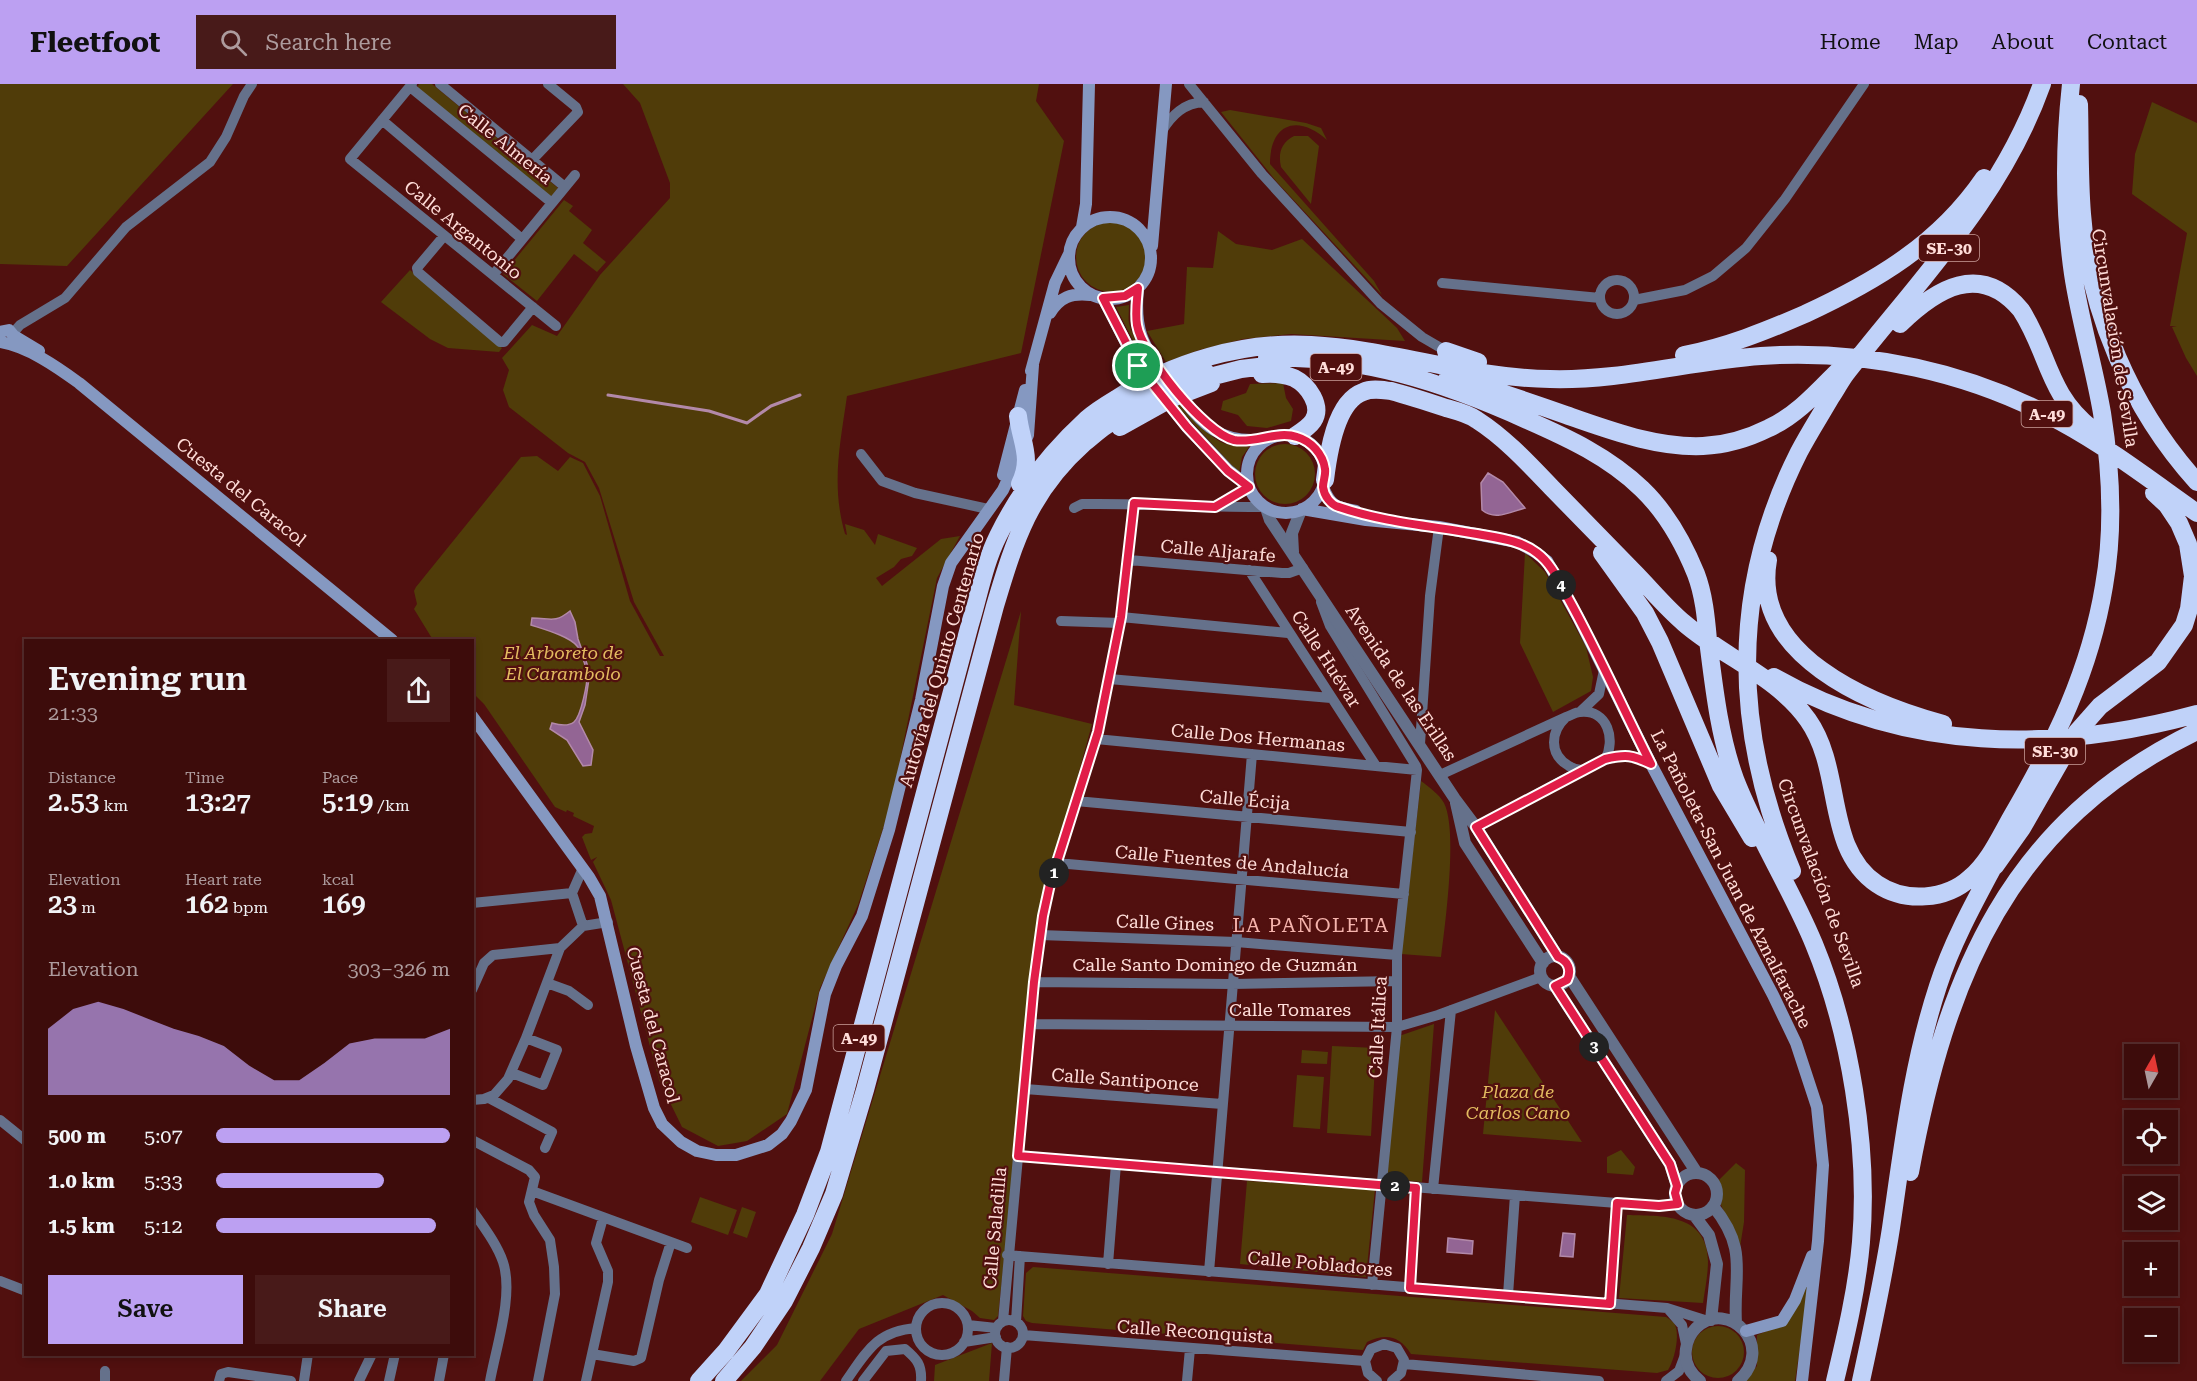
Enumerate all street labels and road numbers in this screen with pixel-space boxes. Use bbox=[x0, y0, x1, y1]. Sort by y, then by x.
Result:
street label: Calle Almería bbox=[454, 99, 557, 188]
street label: Calle Argantonio bbox=[400, 176, 526, 283]
street label: Circunvalación de Sevilla bbox=[2088, 227, 2143, 449]
road number: SE-30 bbox=[1919, 235, 1979, 261]
road number: A-49 bbox=[1310, 354, 1362, 380]
road number: A-49 bbox=[2022, 401, 2072, 427]
street label: Cuesta del Caracol bbox=[172, 433, 311, 551]
street label: Autovía del Quinto Centenario bbox=[895, 530, 988, 790]
street label: Calle Aljarafe bbox=[1160, 535, 1277, 566]
street label: Avenida de las Erillas bbox=[1341, 601, 1461, 765]
street label: Calle Huévar bbox=[1287, 606, 1366, 711]
street label: Calle Dos Hermanas bbox=[1170, 719, 1346, 756]
street label: La Pañoleta-San Juan de Aznalfarache bbox=[1647, 726, 1816, 1032]
road number: SE-30 bbox=[2025, 738, 2085, 764]
street label: Circunvalación de Sevilla bbox=[1774, 775, 1869, 990]
street label: Calle Écija bbox=[1199, 785, 1291, 814]
street label: Calle Fuentes de Andalucía bbox=[1114, 841, 1350, 882]
street label: Calle Gines bbox=[1116, 910, 1214, 935]
street label: Cuesta del Caracol bbox=[622, 944, 685, 1106]
street label: Calle Santo Domingo de Guzmán bbox=[1072, 954, 1358, 975]
street label: Calle Itálica bbox=[1364, 975, 1391, 1079]
street label: Calle Tomares bbox=[1229, 999, 1351, 1020]
road number: A-49 bbox=[834, 1025, 884, 1051]
street label: Calle Santiponce bbox=[1051, 1064, 1200, 1095]
street label: Calle Saladilla bbox=[979, 1166, 1010, 1290]
street label: Calle Pobladores bbox=[1247, 1247, 1393, 1280]
street label: Calle Reconquista bbox=[1116, 1316, 1274, 1347]

